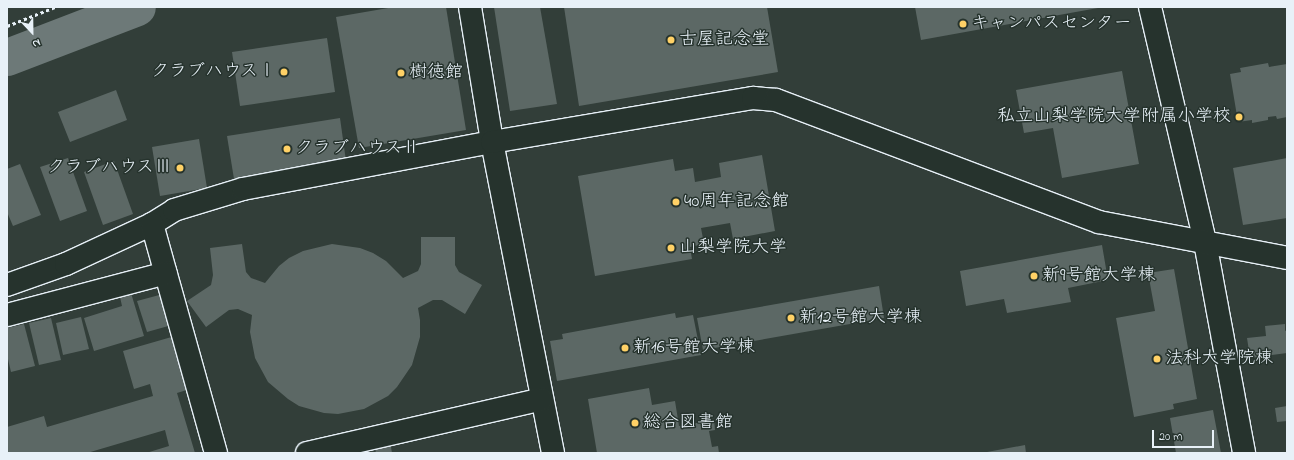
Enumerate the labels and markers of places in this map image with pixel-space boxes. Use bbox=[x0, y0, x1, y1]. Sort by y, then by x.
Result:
place label: キャンパスセンター bbox=[971, 13, 1133, 35]
marker: キャンパスセンター bbox=[958, 19, 968, 29]
place label: 古屋記念堂 bbox=[679, 29, 769, 51]
marker: 古屋記念堂 bbox=[666, 35, 676, 45]
place label: クラブハウスⅠ bbox=[150, 61, 276, 83]
place label: 樹徳館 bbox=[409, 62, 463, 84]
marker: クラブハウスⅠ bbox=[279, 67, 289, 77]
marker: 樹徳館 bbox=[396, 68, 406, 78]
place label: 私立山梨学院大学附属小学校 bbox=[997, 106, 1231, 128]
marker: 私立山梨学院大学附属小学校 bbox=[1234, 112, 1244, 122]
place label: クラブハウスⅡ bbox=[295, 138, 421, 160]
marker: クラブハウスⅡ bbox=[282, 144, 292, 154]
place label: クラブハウスⅢ bbox=[46, 157, 172, 179]
marker: クラブハウスⅢ bbox=[175, 163, 185, 173]
place label: 40周年記念館 bbox=[684, 191, 789, 213]
marker: 40周年記念館 bbox=[671, 197, 681, 207]
place label: 山梨学院大学 bbox=[679, 237, 787, 259]
marker: 山梨学院大学 bbox=[666, 243, 676, 253]
place label: 新9号館大学棟 bbox=[1042, 265, 1155, 287]
marker: 新9号館大学棟 bbox=[1029, 271, 1039, 281]
place label: 新12号館大学棟 bbox=[799, 307, 922, 329]
marker: 新12号館大学棟 bbox=[786, 313, 796, 323]
place label: 新16号館大学棟 bbox=[633, 337, 755, 359]
marker: 新16号館大学棟 bbox=[620, 343, 630, 353]
place label: 法科大学院棟 bbox=[1165, 348, 1273, 370]
marker: 法科大学院棟 bbox=[1152, 354, 1162, 364]
place label: 総合図書館 bbox=[643, 412, 733, 434]
marker: 総合図書館 bbox=[630, 418, 640, 428]

